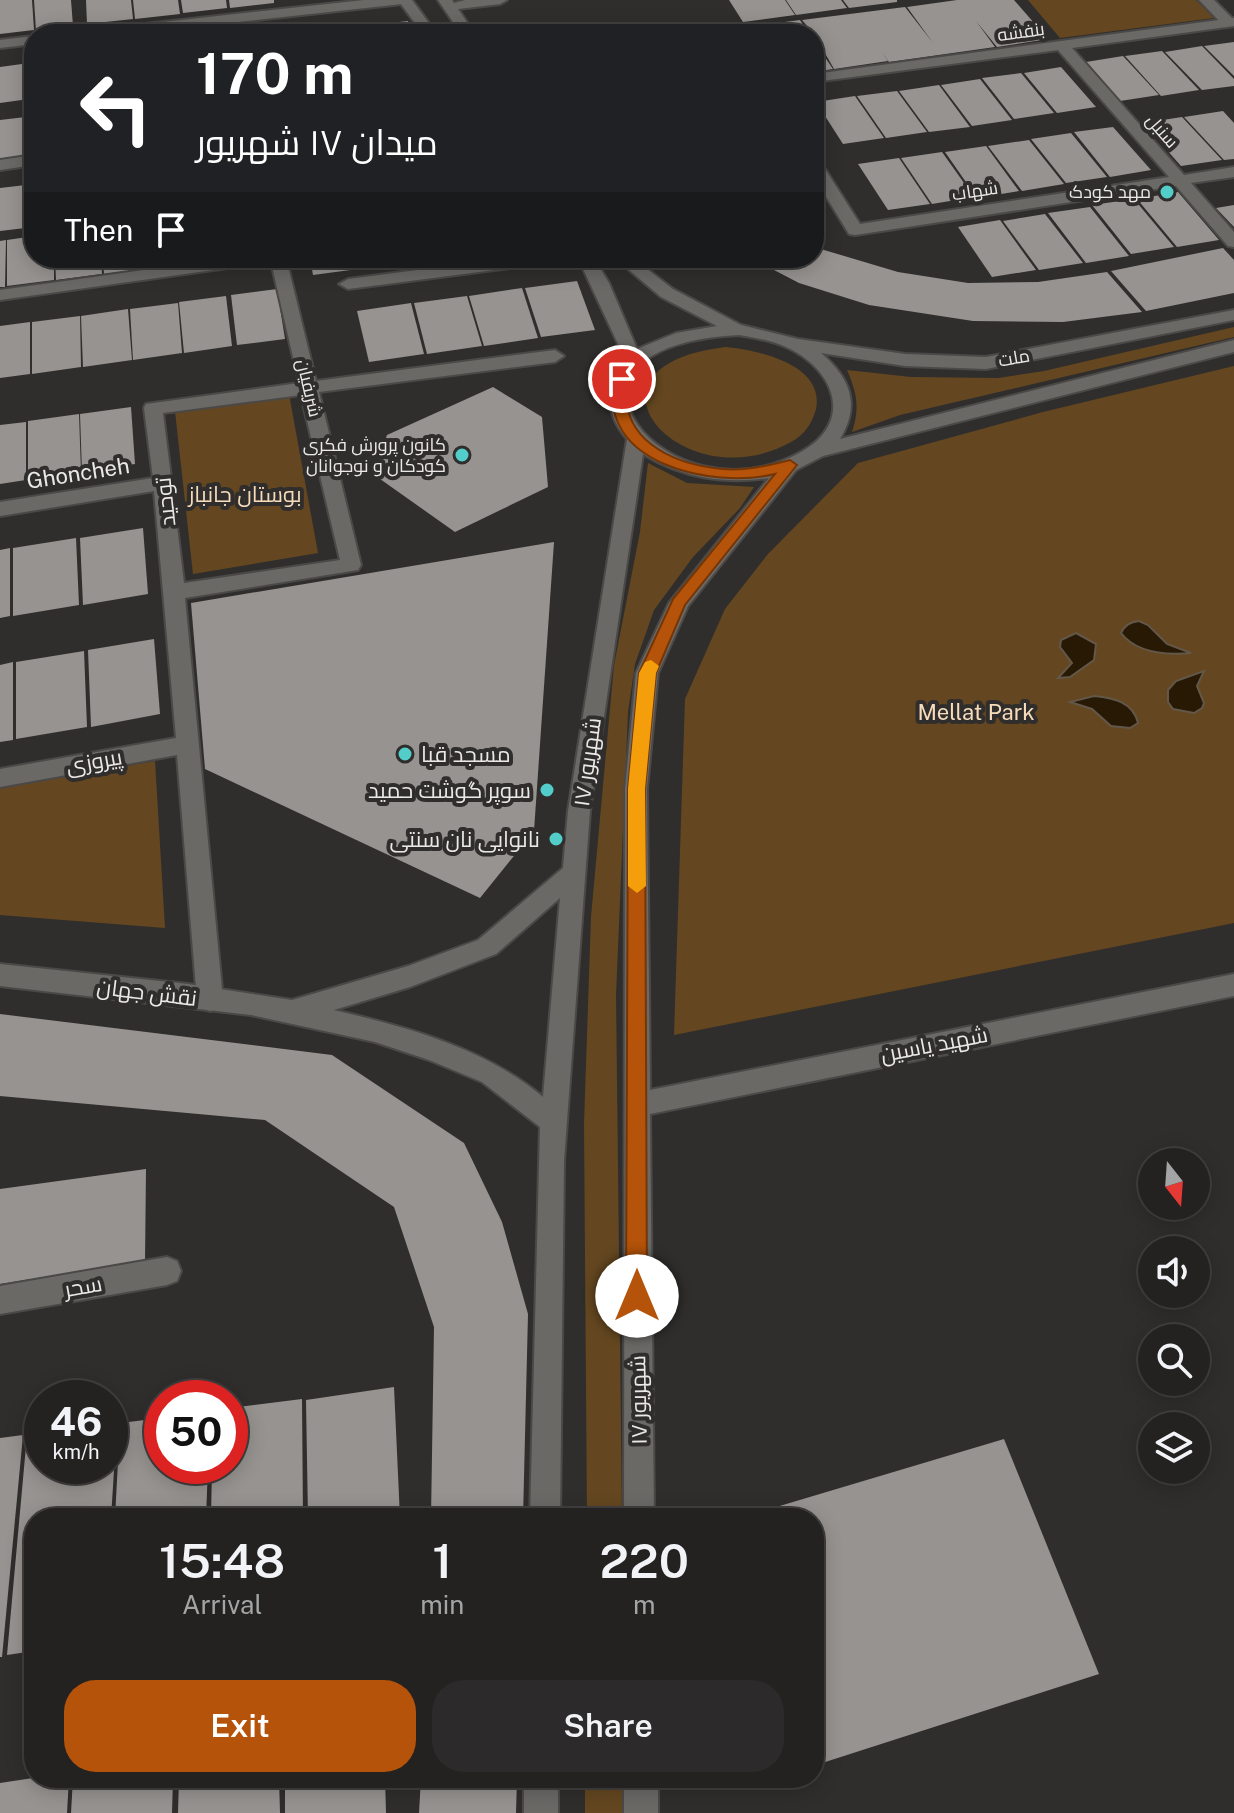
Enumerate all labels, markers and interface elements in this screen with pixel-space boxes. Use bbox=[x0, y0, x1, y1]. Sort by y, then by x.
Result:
street label: بنفشه bbox=[996, 18, 1046, 45]
text: 170 m bbox=[196, 41, 353, 107]
icon: left bbox=[64, 56, 168, 160]
street label: سنبل bbox=[1141, 109, 1183, 153]
text: میدان ۱۷ شهریور bbox=[196, 121, 438, 163]
street label: شهاب bbox=[950, 177, 1000, 205]
place label: مهد کودک bbox=[1069, 181, 1151, 203]
marker: مهد کودک bbox=[1158, 183, 1176, 201]
icon: arrive bbox=[149, 208, 193, 252]
text: Then bbox=[64, 212, 133, 248]
street label: ملت bbox=[996, 344, 1031, 371]
pin bbox=[588, 345, 656, 413]
street label: شریفیان bbox=[292, 357, 326, 419]
icon: arrive bbox=[600, 357, 644, 401]
place label: کانون پرورش فکری کودکان و نوجوانان bbox=[303, 434, 446, 477]
marker: کانون پرورش فکری کودکان و نوجوانان bbox=[453, 446, 471, 464]
street label: Ghoncheh bbox=[25, 452, 131, 494]
street label: توحید bbox=[149, 476, 180, 528]
park label: بوستان جانباز bbox=[186, 481, 302, 507]
park label: Mellat Park bbox=[917, 699, 1035, 725]
street label: ۱۷ شهریور bbox=[568, 716, 607, 808]
place label: مسجد قبا bbox=[421, 741, 511, 767]
street label: پیروزی bbox=[64, 743, 125, 781]
marker: مسجد قبا bbox=[396, 745, 414, 763]
place label: سوپر گوشت حمید bbox=[368, 777, 531, 805]
marker: سوپر گوشت حمید bbox=[538, 781, 556, 799]
place label: نانوایی نان سنتی bbox=[390, 826, 540, 853]
marker: نانوایی نان سنتی bbox=[547, 830, 565, 848]
street label: نقش جهان bbox=[95, 973, 199, 1012]
street label: شهید یاسین bbox=[878, 1021, 990, 1068]
north arrow bbox=[1138, 1148, 1210, 1220]
map controls bbox=[1138, 1148, 1210, 1484]
button: sound bbox=[1138, 1236, 1210, 1308]
position arrow bbox=[595, 1254, 679, 1338]
street label: سحر bbox=[60, 1270, 104, 1302]
button: search bbox=[1138, 1324, 1210, 1396]
street label: ۱۷ شهریور bbox=[624, 1355, 653, 1445]
speed limit sign: 50 bbox=[144, 1380, 248, 1484]
text: 46 bbox=[50, 1398, 102, 1445]
button: layers bbox=[1138, 1412, 1210, 1484]
text: km/h bbox=[52, 1440, 100, 1464]
text: 15:48 bbox=[159, 1532, 285, 1589]
text: 1 bbox=[432, 1532, 452, 1589]
text: 220 bbox=[599, 1532, 689, 1589]
text: Arrival bbox=[182, 1589, 262, 1620]
text: min bbox=[420, 1589, 464, 1620]
text: m bbox=[633, 1589, 655, 1620]
button: Exit bbox=[64, 1680, 416, 1772]
button: Share bbox=[432, 1680, 784, 1772]

